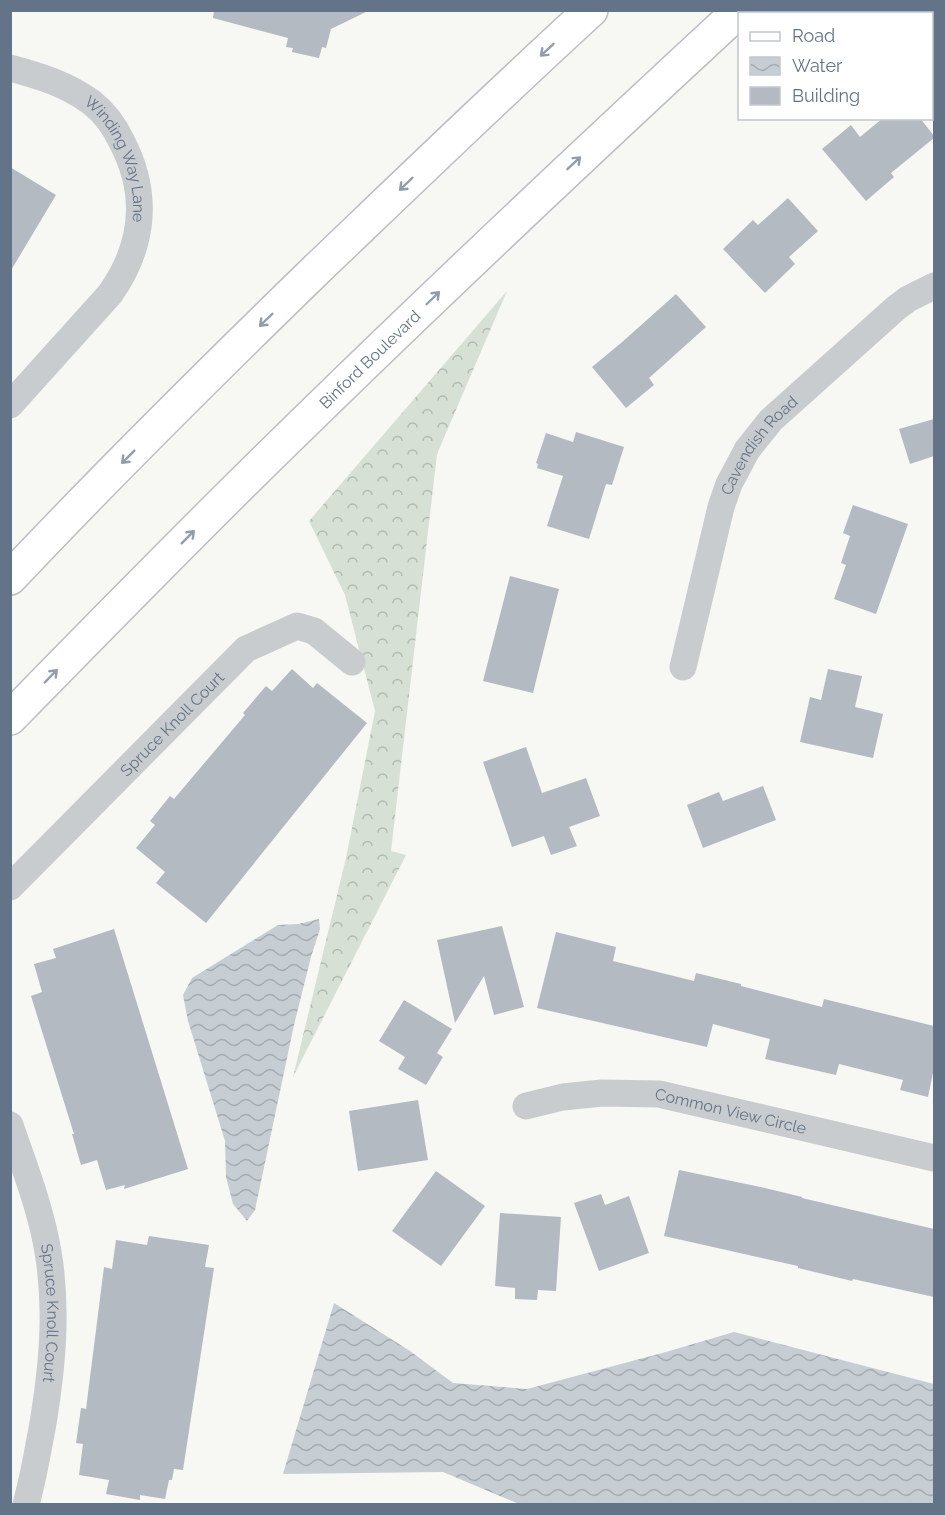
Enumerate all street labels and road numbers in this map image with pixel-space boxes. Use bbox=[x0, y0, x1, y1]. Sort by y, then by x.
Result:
street label: Winding Way Lane bbox=[81, 91, 149, 223]
street label: Binford Boulevard bbox=[315, 306, 424, 412]
street label: Cavendish Road bbox=[717, 392, 801, 497]
street label: Spruce Knoll Court bbox=[116, 667, 228, 780]
street label: Common View Circle bbox=[653, 1084, 808, 1138]
street label: Spruce Knoll Court bbox=[37, 1242, 63, 1384]

